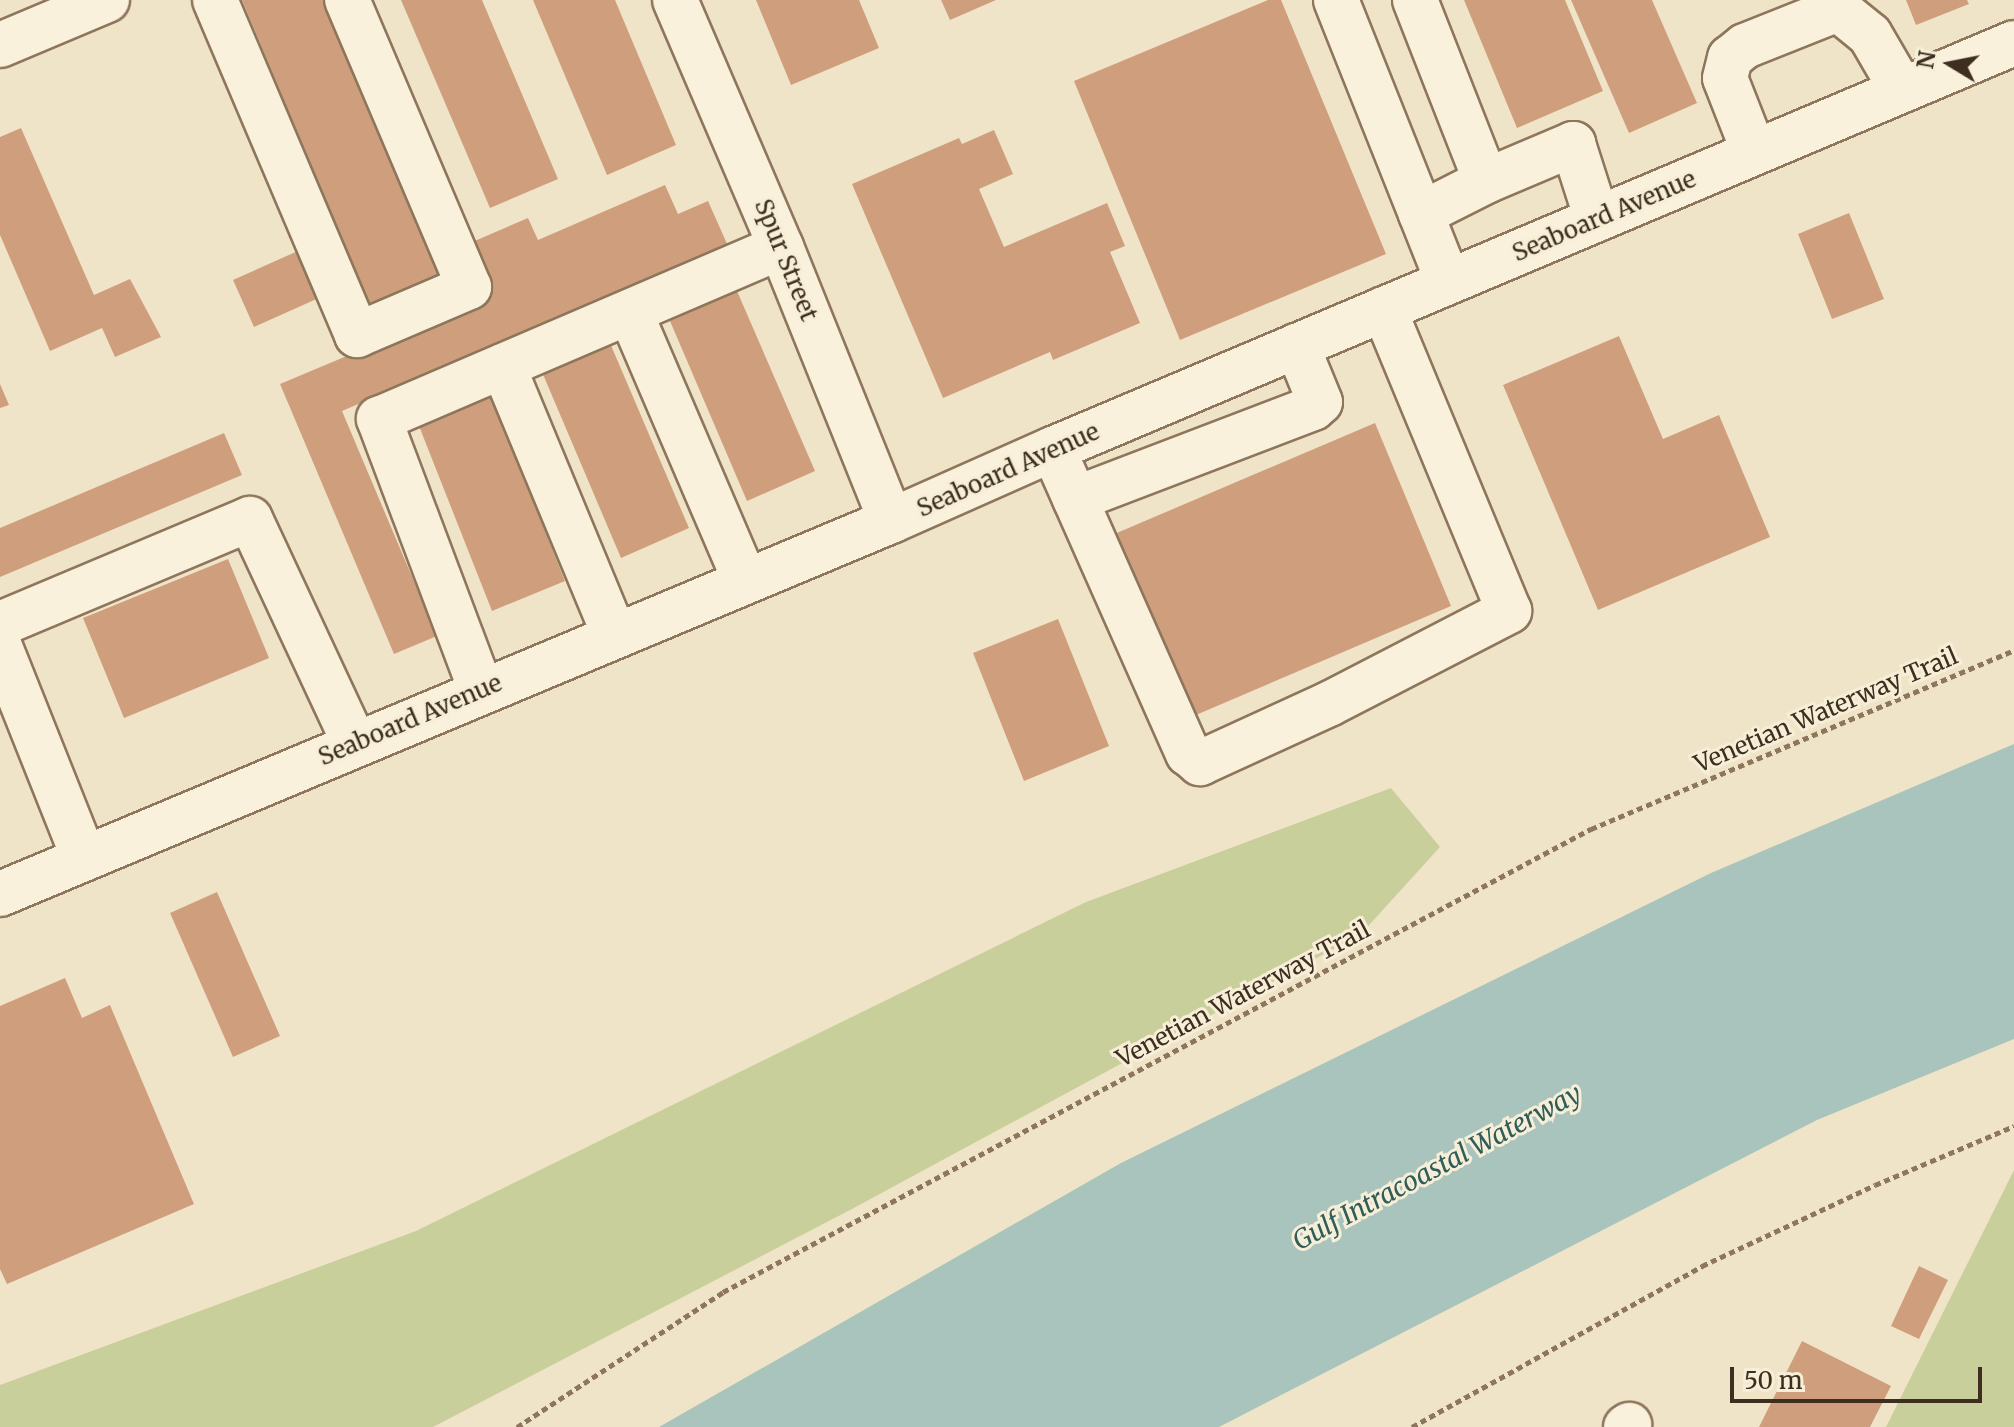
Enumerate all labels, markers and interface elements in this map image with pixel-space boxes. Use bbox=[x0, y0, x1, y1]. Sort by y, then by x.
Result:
north arrow bbox=[1910, 24, 1990, 104]
text: N bbox=[1911, 49, 1942, 71]
street label: Seaboard Avenue bbox=[1508, 164, 1700, 268]
street label: Spur Street bbox=[749, 195, 823, 325]
street label: Seaboard Avenue bbox=[912, 417, 1104, 523]
street label: Venetian Waterway Trail bbox=[1690, 641, 1962, 779]
street label: Seaboard Avenue bbox=[314, 668, 506, 772]
street label: Venetian Waterway Trail bbox=[1111, 915, 1375, 1073]
water label: Gulf Intracoastal Waterway bbox=[1287, 1078, 1587, 1256]
scale bar bbox=[1734, 1351, 1986, 1401]
text: 50 m bbox=[1744, 1365, 1803, 1396]

